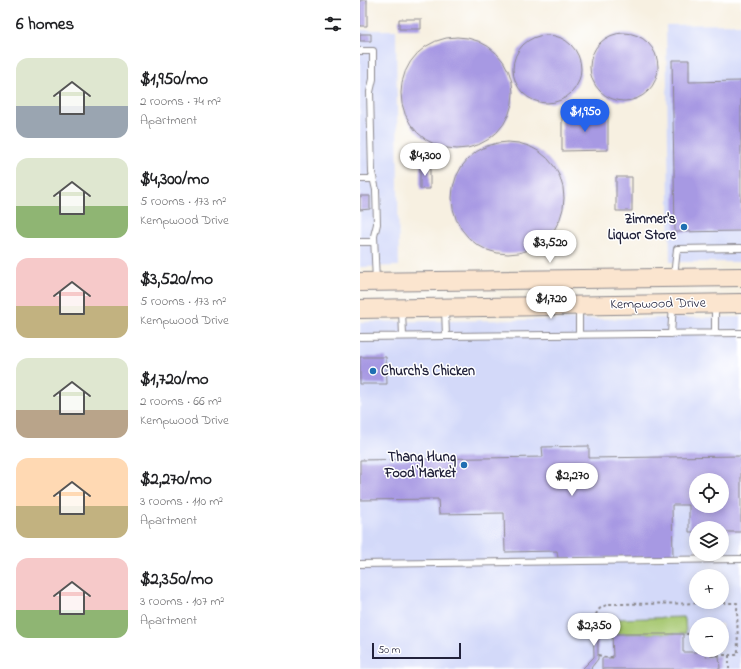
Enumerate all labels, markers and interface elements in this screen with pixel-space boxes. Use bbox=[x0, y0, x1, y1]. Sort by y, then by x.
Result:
text: 6 homes bbox=[16, 12, 74, 37]
icon: filters bbox=[322, 13, 344, 35]
text: $1,950/mo bbox=[140, 67, 208, 92]
icon: home bbox=[48, 74, 96, 122]
text: 2 rooms · 74 m² bbox=[140, 92, 221, 111]
pin: $1,950 bbox=[552, 99, 618, 133]
text: $1,950 bbox=[569, 102, 601, 121]
text: Apartment bbox=[140, 111, 197, 130]
pin: $4,300 bbox=[392, 143, 458, 177]
text: $4,300 bbox=[409, 146, 441, 165]
text: $4,300/mo bbox=[140, 167, 209, 192]
icon: home bbox=[48, 174, 96, 222]
text: 5 rooms · 173 m² bbox=[140, 192, 226, 211]
place label: Zimmer's Liquor Store bbox=[608, 209, 677, 246]
text: Kempwood Drive bbox=[140, 211, 229, 230]
marker: Zimmer's Liquor Store bbox=[679, 222, 689, 232]
pin: $3,520 bbox=[517, 230, 583, 264]
text: $3,520 bbox=[533, 233, 567, 252]
text: $3,520/mo bbox=[140, 267, 213, 292]
icon: home bbox=[48, 274, 96, 322]
pin: $1,720 bbox=[518, 286, 584, 320]
text: $1,720 bbox=[535, 289, 567, 308]
text: 5 rooms · 173 m² bbox=[140, 292, 226, 311]
street label: Kempwood Drive bbox=[610, 293, 707, 315]
text: Kempwood Drive bbox=[140, 311, 229, 330]
place label: Church's Chicken bbox=[381, 361, 475, 382]
marker: Church's Chicken bbox=[368, 366, 378, 376]
text: $1,720/mo bbox=[140, 367, 209, 392]
icon: home bbox=[48, 374, 96, 422]
text: 2 rooms · 66 m² bbox=[140, 392, 222, 411]
text: Kempwood Drive bbox=[140, 411, 229, 430]
place label: Thang Hung Food Market bbox=[384, 447, 457, 484]
marker: Thang Hung Food Market bbox=[459, 460, 469, 470]
pin: $2,270 bbox=[539, 463, 605, 497]
text: $2,270 bbox=[555, 466, 589, 485]
text: $2,270/mo bbox=[140, 467, 212, 492]
map controls bbox=[689, 473, 729, 657]
button: locate bbox=[689, 473, 729, 513]
icon: home bbox=[48, 474, 96, 522]
text: 3 rooms · 110 m² bbox=[140, 492, 223, 511]
text: Apartment bbox=[140, 511, 197, 530]
button: layers bbox=[689, 521, 729, 561]
text: $2,350/mo bbox=[140, 567, 213, 592]
button: + bbox=[689, 569, 729, 609]
icon: home bbox=[48, 574, 96, 622]
text: 3 rooms · 107 m² bbox=[140, 592, 224, 611]
text: Apartment bbox=[140, 611, 197, 630]
pin: $2,350 bbox=[561, 613, 627, 647]
text: $2,350 bbox=[577, 616, 611, 635]
button: − bbox=[689, 617, 729, 657]
scale bar bbox=[372, 641, 461, 660]
text: 50 m bbox=[378, 642, 400, 658]

